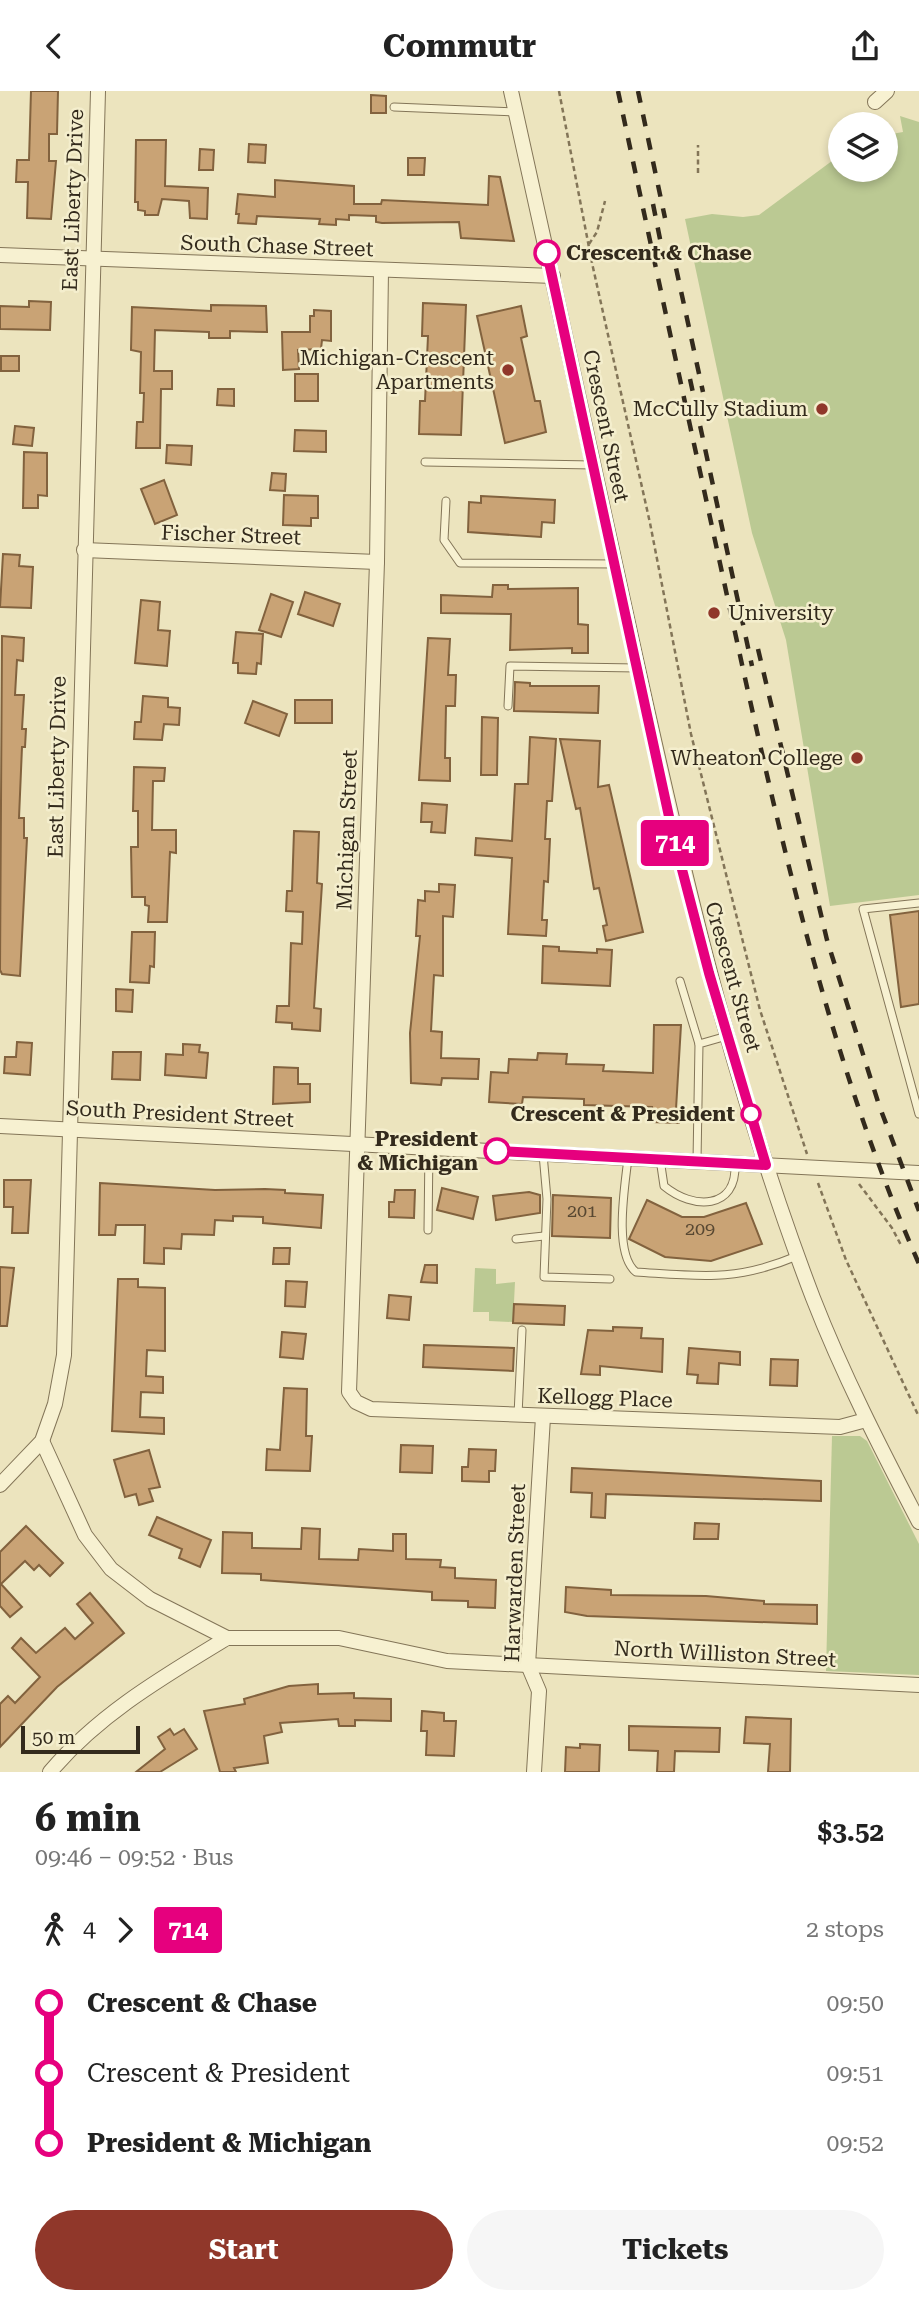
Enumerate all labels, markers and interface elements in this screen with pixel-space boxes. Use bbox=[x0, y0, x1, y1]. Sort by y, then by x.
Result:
icon: back bbox=[35, 27, 73, 65]
text: Commutr bbox=[383, 27, 536, 65]
icon: share bbox=[846, 27, 884, 65]
street label: East Liberty Drive bbox=[58, 108, 88, 292]
map controls bbox=[828, 112, 898, 182]
button: layers bbox=[828, 112, 898, 182]
street label: South Chase Street bbox=[180, 231, 374, 261]
marker: Crescent & Chase bbox=[534, 240, 560, 266]
place label: Crescent & Chase bbox=[566, 241, 752, 265]
place label: Michigan-Crescent Apartments bbox=[300, 346, 494, 394]
street label: Crescent Street bbox=[578, 348, 634, 505]
marker: Michigan-Crescent Apartments bbox=[500, 362, 516, 378]
place label: McCully Stadium bbox=[633, 397, 808, 421]
marker: McCully Stadium bbox=[814, 401, 830, 417]
street label: Fischer Street bbox=[160, 521, 302, 549]
place label: University bbox=[728, 601, 834, 625]
marker: University bbox=[706, 605, 722, 621]
street label: East Liberty Drive bbox=[43, 676, 71, 858]
place label: Wheaton College bbox=[670, 746, 843, 770]
street label: Michigan Street bbox=[332, 749, 362, 911]
marker: Wheaton College bbox=[849, 750, 865, 766]
line badge: 714 bbox=[635, 820, 715, 866]
text: 714 bbox=[655, 829, 695, 857]
street label: Crescent Street bbox=[700, 899, 766, 1055]
street label: South President Street bbox=[65, 1096, 295, 1132]
place label: Crescent & President bbox=[510, 1102, 735, 1126]
marker: Crescent & President bbox=[741, 1104, 761, 1124]
place label: President & Michigan bbox=[357, 1127, 478, 1175]
marker: President & Michigan bbox=[484, 1138, 510, 1164]
house number: 201 bbox=[567, 1200, 597, 1221]
house number: 209 bbox=[685, 1218, 715, 1239]
street label: Kellogg Place bbox=[537, 1384, 673, 1412]
street label: Harwarden Street bbox=[500, 1483, 530, 1663]
street label: North Williston Street bbox=[613, 1636, 837, 1672]
scale bar bbox=[21, 1723, 140, 1755]
text: 50 m bbox=[32, 1726, 75, 1749]
text: 6 min bbox=[35, 1796, 141, 1840]
text: $3.52 bbox=[818, 1817, 884, 1847]
text: 09:46 – 09:52 · Bus bbox=[35, 1844, 233, 1871]
icon: walk bbox=[35, 1911, 73, 1949]
icon: forward bbox=[106, 1911, 144, 1949]
text: 4 bbox=[83, 1916, 96, 1943]
text: 714 bbox=[168, 1916, 208, 1944]
text: 2 stops bbox=[806, 1916, 884, 1943]
text: Crescent & Chase bbox=[87, 1988, 317, 2018]
text: 09:50 bbox=[827, 1990, 884, 2017]
text: Crescent & President bbox=[87, 2058, 350, 2088]
text: 09:51 bbox=[827, 2060, 884, 2087]
text: President & Michigan bbox=[87, 2128, 371, 2158]
text: 09:52 bbox=[827, 2130, 884, 2157]
button: Start bbox=[35, 2210, 453, 2290]
button: Tickets bbox=[467, 2210, 884, 2290]

